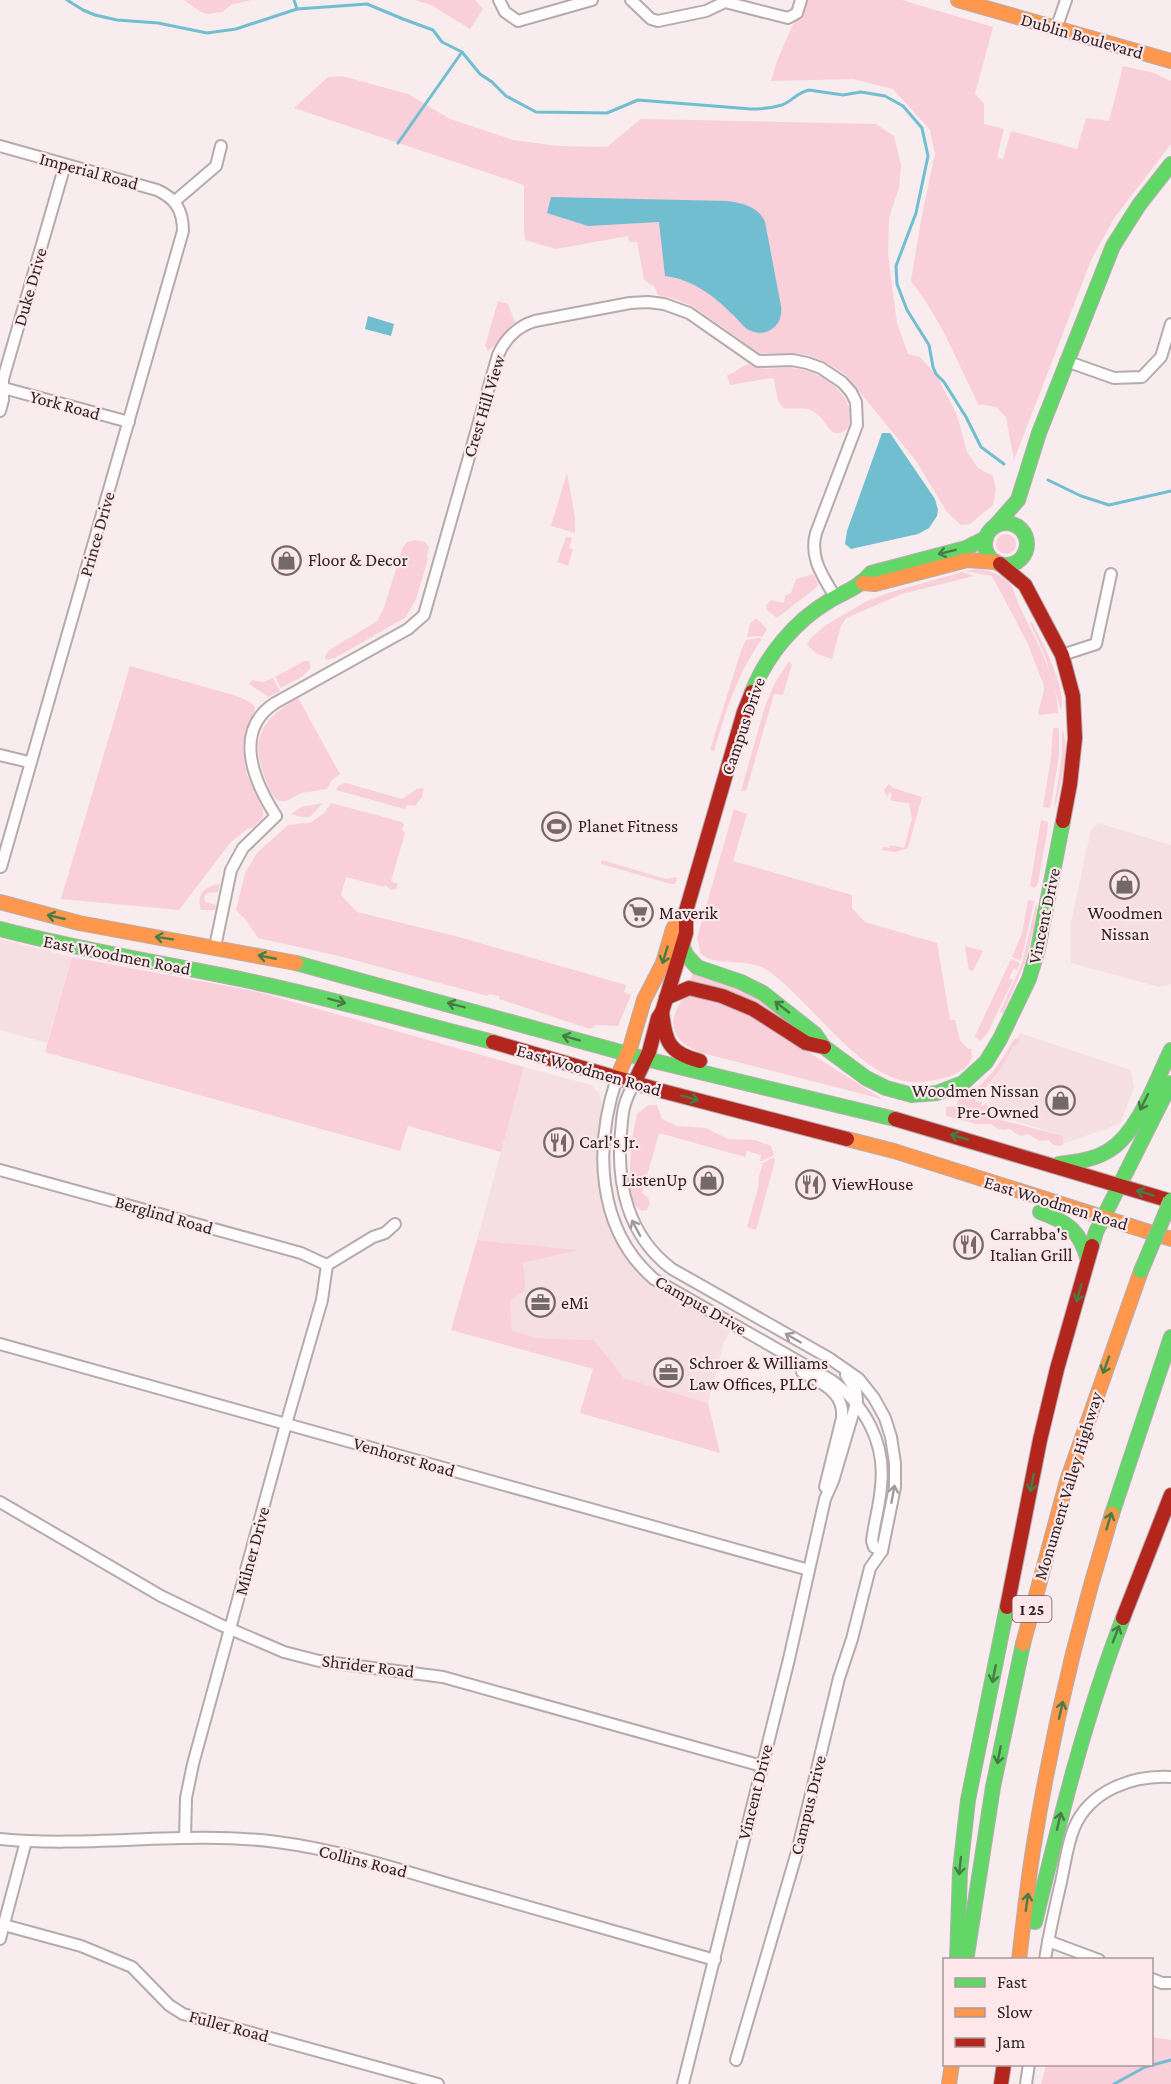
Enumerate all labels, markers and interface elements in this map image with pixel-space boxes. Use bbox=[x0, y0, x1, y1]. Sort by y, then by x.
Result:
street label: Dublin Boulevard bbox=[1019, 9, 1146, 63]
street label: Imperial Road bbox=[37, 148, 141, 194]
street label: Duke Drive bbox=[9, 245, 51, 328]
street label: Crest Hill View bbox=[459, 352, 509, 460]
street label: York Road bbox=[28, 386, 103, 424]
street label: Prince Drive bbox=[75, 489, 119, 579]
shop icon: Floor & Decor bbox=[271, 544, 303, 576]
one-way arrow bbox=[938, 546, 957, 558]
place label: Floor & Decor bbox=[308, 550, 408, 570]
street label: Campus Drive bbox=[717, 674, 769, 777]
sports icon: Planet Fitness bbox=[541, 810, 573, 842]
place label: Planet Fitness bbox=[578, 816, 678, 836]
street label: Vincent Drive bbox=[1024, 866, 1064, 966]
shop icon: Woodmen Nissan bbox=[1109, 868, 1141, 900]
supermarket icon: Maverik bbox=[622, 897, 654, 929]
place label: Maverik bbox=[659, 903, 718, 923]
place label: Woodmen Nissan bbox=[1087, 903, 1163, 944]
one-way arrow bbox=[47, 911, 66, 923]
street label: East Woodmen Road bbox=[42, 931, 193, 979]
one-way arrow bbox=[154, 932, 174, 943]
one-way arrow bbox=[659, 945, 670, 964]
one-way arrow bbox=[257, 951, 277, 962]
one-way arrow bbox=[327, 996, 346, 1008]
one-way arrow bbox=[446, 999, 465, 1011]
one-way arrow bbox=[774, 1001, 790, 1014]
one-way arrow bbox=[562, 1032, 581, 1043]
street label: East Woodmen Road bbox=[514, 1040, 664, 1100]
place label: Woodmen Nissan Pre-Owned bbox=[912, 1081, 1040, 1122]
shop icon: Woodmen Nissan Pre-Owned bbox=[1044, 1085, 1076, 1117]
one-way arrow bbox=[681, 1093, 700, 1105]
one-way arrow bbox=[1138, 1093, 1150, 1110]
restaurant icon: Carl's Jr. bbox=[542, 1126, 574, 1158]
one-way arrow bbox=[950, 1130, 969, 1142]
place label: Carl's Jr. bbox=[579, 1132, 639, 1152]
shop icon: ListenUp bbox=[692, 1164, 724, 1196]
restaurant icon: ViewHouse bbox=[795, 1168, 827, 1200]
place label: ListenUp bbox=[622, 1170, 687, 1190]
street label: East Woodmen Road bbox=[982, 1172, 1131, 1235]
place label: ViewHouse bbox=[832, 1174, 913, 1194]
one-way arrow bbox=[1136, 1187, 1155, 1198]
street label: Berglind Road bbox=[113, 1191, 216, 1239]
one-way arrow bbox=[630, 1220, 642, 1237]
place label: Carrabba's Italian Grill bbox=[990, 1224, 1073, 1265]
restaurant icon: Carrabba's Italian Grill bbox=[953, 1228, 985, 1260]
street label: Campus Drive bbox=[652, 1271, 750, 1339]
one-way arrow bbox=[1073, 1284, 1084, 1303]
office icon: eMi bbox=[524, 1287, 556, 1319]
place label: eMi bbox=[561, 1293, 589, 1313]
one-way arrow bbox=[785, 1332, 802, 1344]
place label: Schroer & Williams Law Offices, PLLC bbox=[689, 1353, 828, 1394]
one-way arrow bbox=[1100, 1355, 1111, 1374]
office icon: Schroer & Williams Law Offices, PLLC bbox=[652, 1357, 684, 1389]
street label: Monument Valley Highway bbox=[1030, 1389, 1106, 1583]
street label: Venhorst Road bbox=[351, 1433, 458, 1481]
one-way arrow bbox=[1026, 1472, 1037, 1492]
one-way arrow bbox=[888, 1485, 899, 1504]
street label: Milner Drive bbox=[231, 1504, 273, 1597]
one-way arrow bbox=[1104, 1512, 1115, 1531]
road number: I 25 bbox=[1012, 1596, 1052, 1622]
one-way arrow bbox=[1111, 1626, 1122, 1644]
street label: Shrider Road bbox=[321, 1650, 416, 1682]
one-way arrow bbox=[987, 1664, 999, 1683]
one-way arrow bbox=[1055, 1700, 1067, 1719]
street label: Vincent Drive bbox=[733, 1742, 777, 1842]
one-way arrow bbox=[993, 1745, 1004, 1764]
street label: Campus Drive bbox=[786, 1753, 830, 1857]
one-way arrow bbox=[1054, 1812, 1066, 1831]
street label: Collins Road bbox=[317, 1840, 410, 1882]
one-way arrow bbox=[954, 1855, 965, 1875]
one-way arrow bbox=[1021, 1892, 1032, 1912]
legend bbox=[943, 1958, 1153, 2066]
text: Fast bbox=[997, 1972, 1028, 1992]
text: Slow bbox=[997, 2002, 1033, 2022]
street label: Fuller Road bbox=[187, 2006, 272, 2046]
text: Jam bbox=[995, 2032, 1026, 2052]

